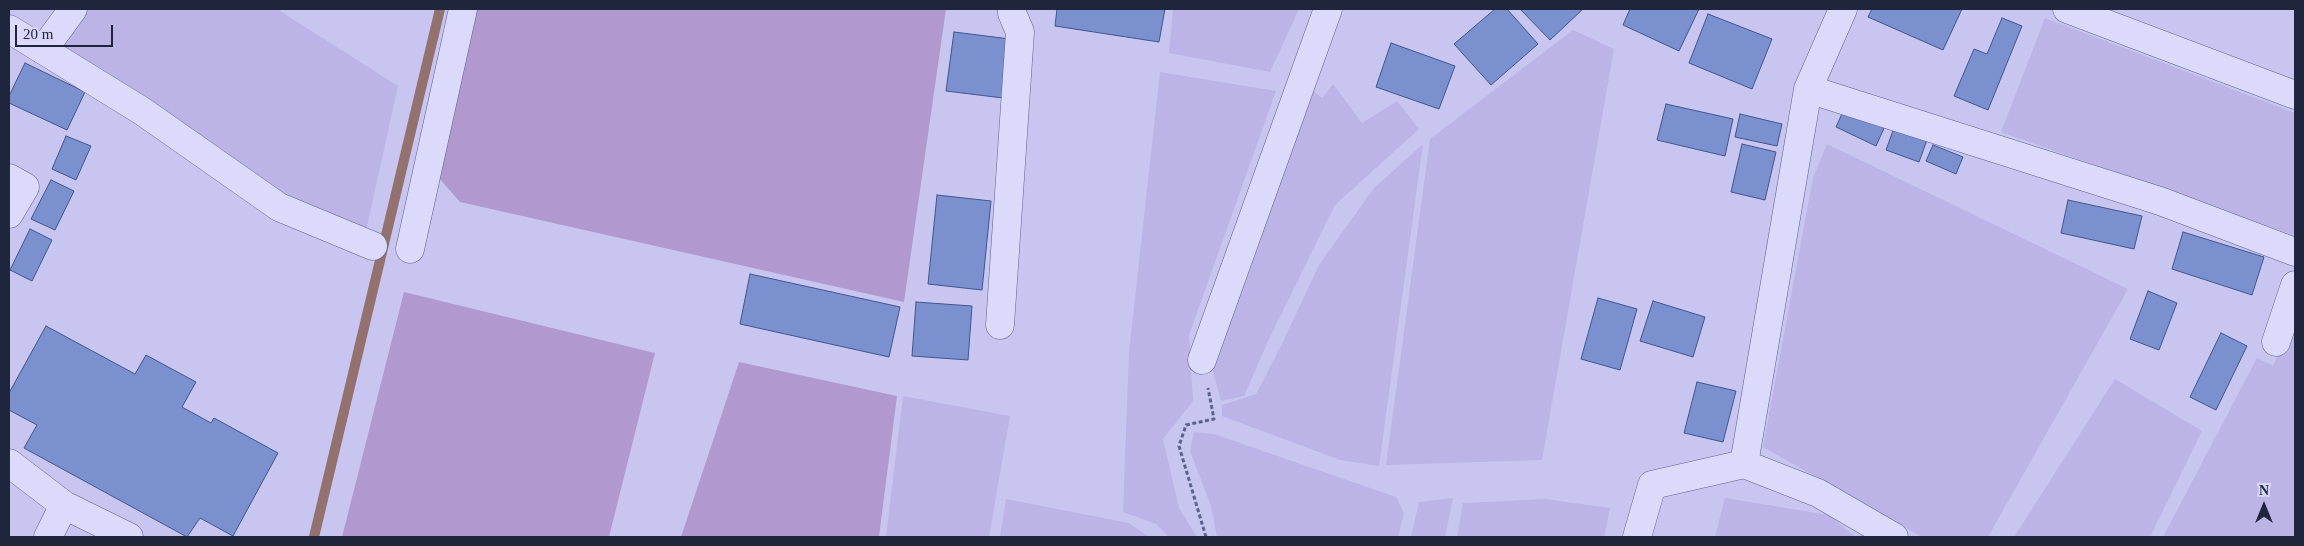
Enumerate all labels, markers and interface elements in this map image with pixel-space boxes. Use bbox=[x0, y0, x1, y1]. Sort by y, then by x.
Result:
scale bar bbox=[18, 15, 115, 47]
text: 20 m bbox=[23, 26, 53, 42]
north arrow bbox=[2239, 481, 2289, 531]
text: N bbox=[2259, 483, 2269, 498]

